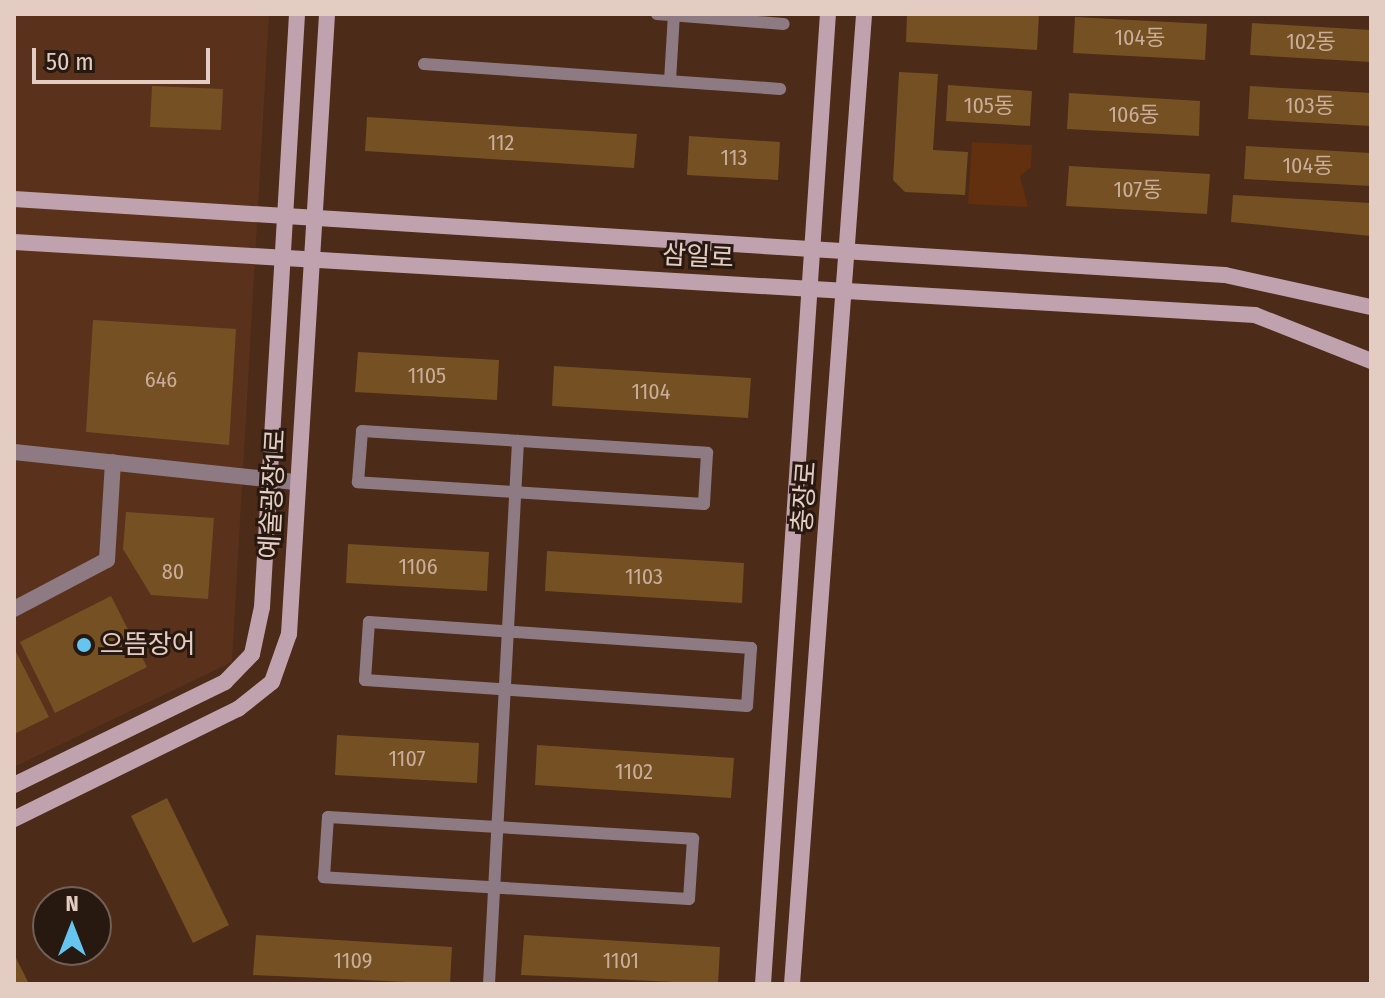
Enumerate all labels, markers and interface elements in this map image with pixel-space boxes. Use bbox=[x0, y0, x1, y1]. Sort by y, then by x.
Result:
house number: 104동 bbox=[1115, 25, 1165, 51]
house number: 102동 bbox=[1286, 29, 1336, 55]
scale bar bbox=[36, 32, 214, 82]
text: 50 m bbox=[46, 48, 94, 76]
house number: 105동 bbox=[964, 93, 1014, 119]
house number: 103동 bbox=[1285, 93, 1335, 119]
house number: 106동 bbox=[1108, 102, 1160, 128]
house number: 112 bbox=[488, 130, 514, 156]
house number: 113 bbox=[721, 145, 747, 171]
house number: 104동 bbox=[1283, 153, 1333, 179]
house number: 107동 bbox=[1114, 177, 1162, 203]
street label: 삼일로 bbox=[661, 240, 735, 274]
house number: 1105 bbox=[408, 363, 446, 389]
house number: 646 bbox=[145, 367, 177, 393]
house number: 1104 bbox=[632, 379, 670, 405]
street label: 예술광장1로 bbox=[254, 428, 292, 560]
street label: 충장로 bbox=[787, 460, 823, 534]
house number: 1106 bbox=[398, 554, 438, 580]
house number: 80 bbox=[162, 559, 184, 585]
house number: 1103 bbox=[625, 564, 663, 590]
place label: 으뜸장어 bbox=[100, 629, 196, 661]
marker: 으뜸장어 bbox=[75, 636, 93, 654]
house number: 1107 bbox=[389, 746, 425, 772]
house number: 1102 bbox=[615, 759, 653, 785]
north arrow bbox=[32, 886, 112, 966]
text: N bbox=[65, 890, 79, 917]
house number: 1109 bbox=[334, 948, 372, 974]
house number: 1101 bbox=[603, 948, 639, 974]

